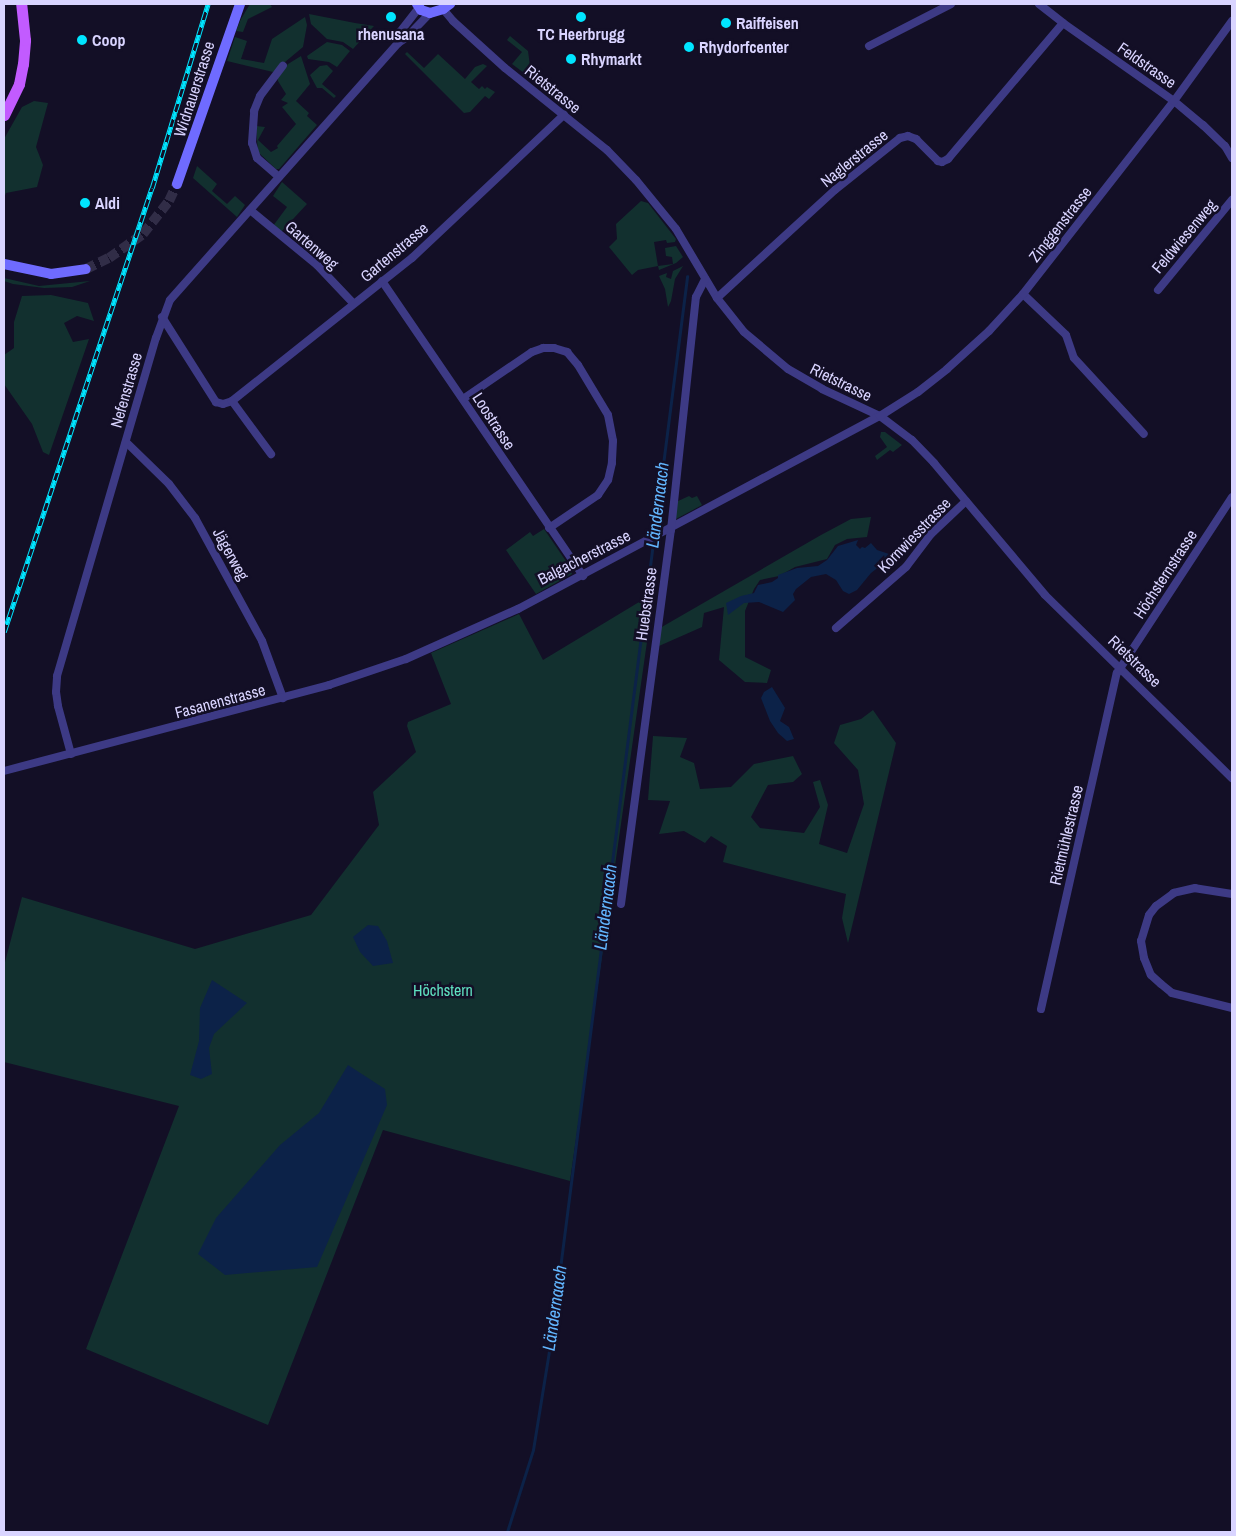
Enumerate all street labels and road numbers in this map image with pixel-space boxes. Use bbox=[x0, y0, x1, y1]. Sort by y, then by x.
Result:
street label: Feldstrasse bbox=[1114, 38, 1180, 92]
street label: Widnauerstrasse bbox=[170, 39, 218, 139]
street label: Rietstrasse bbox=[521, 61, 585, 117]
street label: Naglerstrasse bbox=[817, 125, 891, 191]
street label: Zinggenstrasse bbox=[1025, 182, 1095, 266]
street label: Feldwiesenweg bbox=[1148, 195, 1220, 277]
street label: Gartenweg bbox=[281, 217, 343, 273]
street label: Gartenstrasse bbox=[356, 218, 432, 286]
street label: Nefenstrasse bbox=[106, 350, 146, 430]
street label: Rietstrasse bbox=[807, 359, 875, 405]
street label: Loostrasse bbox=[468, 389, 520, 453]
street label: Kornwiesstrasse bbox=[873, 493, 955, 577]
street label: Jägerweg bbox=[209, 524, 253, 584]
street label: Balgacherstrasse bbox=[534, 525, 634, 589]
street label: Höchsternstrasse bbox=[1129, 526, 1201, 622]
street label: Huebstrasse bbox=[631, 566, 661, 642]
street label: Rietstrasse bbox=[1104, 631, 1166, 691]
street label: Fasanenstrasse bbox=[173, 680, 267, 722]
street label: Rietmühlestrasse bbox=[1045, 783, 1087, 887]

